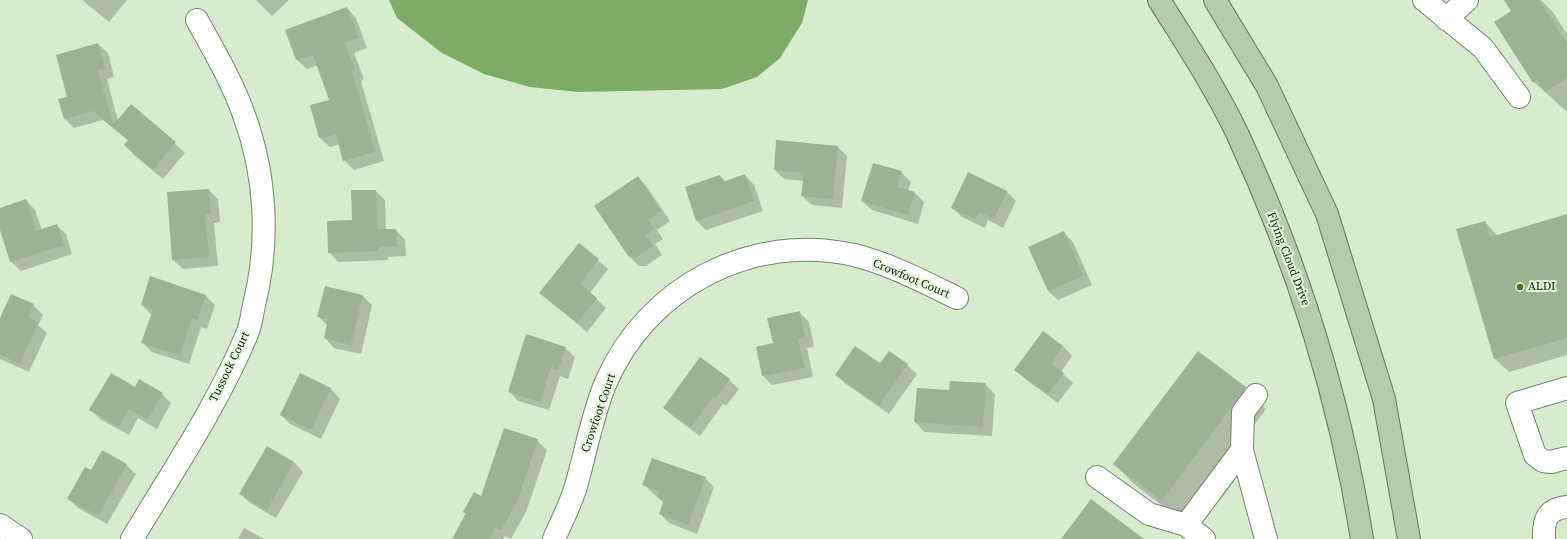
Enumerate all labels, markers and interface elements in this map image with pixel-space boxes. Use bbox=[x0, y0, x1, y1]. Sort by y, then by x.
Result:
street label: Flying Cloud Drive bbox=[1263, 210, 1313, 308]
street label: Crowfoot Court bbox=[870, 256, 952, 302]
place label: ALDI bbox=[1528, 280, 1555, 294]
marker: ALDI bbox=[1515, 282, 1525, 292]
street label: Tussock Court bbox=[207, 330, 253, 404]
street label: Crowfoot Court bbox=[579, 372, 619, 454]

